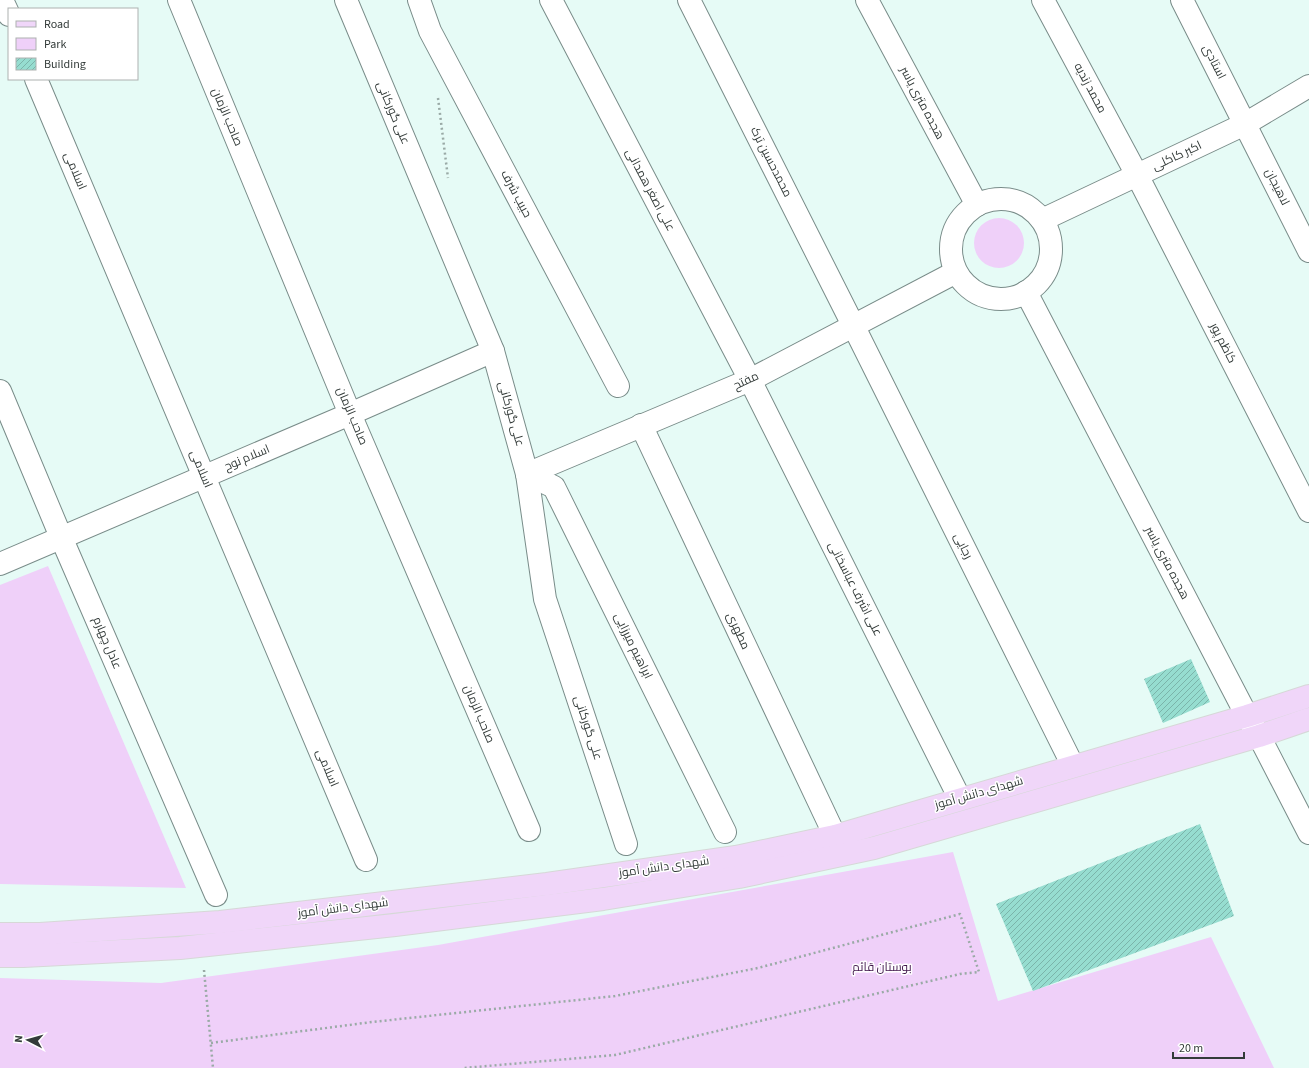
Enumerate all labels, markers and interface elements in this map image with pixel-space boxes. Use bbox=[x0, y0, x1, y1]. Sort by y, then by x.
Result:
legend bbox=[8, 8, 138, 80]
text: Road bbox=[44, 16, 70, 33]
text: Park bbox=[44, 36, 66, 53]
street label: استادی bbox=[1198, 42, 1230, 82]
text: Building bbox=[44, 56, 86, 73]
street label: محمد زندیه bbox=[1070, 60, 1110, 116]
street label: هجده متری یاسر bbox=[895, 63, 948, 143]
street label: علی گورکانی bbox=[372, 79, 414, 147]
street label: صاحب الزمان bbox=[207, 85, 247, 149]
street label: محمدحسین ترک bbox=[746, 124, 796, 200]
street label: اکبر کاکلی bbox=[1149, 137, 1205, 175]
street label: علی اصغر همدانی bbox=[621, 146, 679, 234]
street label: اسلامی bbox=[59, 149, 91, 193]
street label: لاهیجان bbox=[1260, 166, 1294, 208]
street label: حبیب شرف bbox=[496, 167, 536, 221]
street label: کاظم پور bbox=[1205, 319, 1240, 366]
street label: مفتح bbox=[730, 368, 762, 394]
street label: علی گورکانی bbox=[494, 380, 528, 448]
street label: صاحب الزمان bbox=[332, 384, 372, 448]
street label: اسلام نوح bbox=[221, 441, 273, 475]
street label: اسلامی bbox=[185, 447, 217, 491]
street label: هجده متری یاسر bbox=[1140, 523, 1193, 603]
street label: رجایی bbox=[949, 530, 977, 562]
street label: علی اشرف عباسخانی bbox=[824, 539, 886, 639]
street label: ابراهیم میرزایی bbox=[610, 610, 656, 682]
street label: مطهری bbox=[722, 610, 754, 652]
street label: عادل چهارم bbox=[88, 614, 126, 672]
street label: صاحب الزمان bbox=[459, 682, 499, 746]
street label: علی گورکانی bbox=[570, 694, 606, 762]
street label: اسلامی bbox=[311, 746, 343, 790]
street label: شهدای دانش آموز bbox=[932, 772, 1025, 814]
street label: شهدای دانش آموز bbox=[617, 852, 710, 882]
street label: شهدای دانش آموز bbox=[296, 894, 389, 922]
park label: بوستان قائم bbox=[852, 959, 912, 976]
north arrow bbox=[8, 1020, 48, 1060]
scale bar bbox=[1173, 1034, 1244, 1060]
text: N bbox=[11, 1035, 26, 1043]
text: 20 m bbox=[1179, 1040, 1203, 1057]

